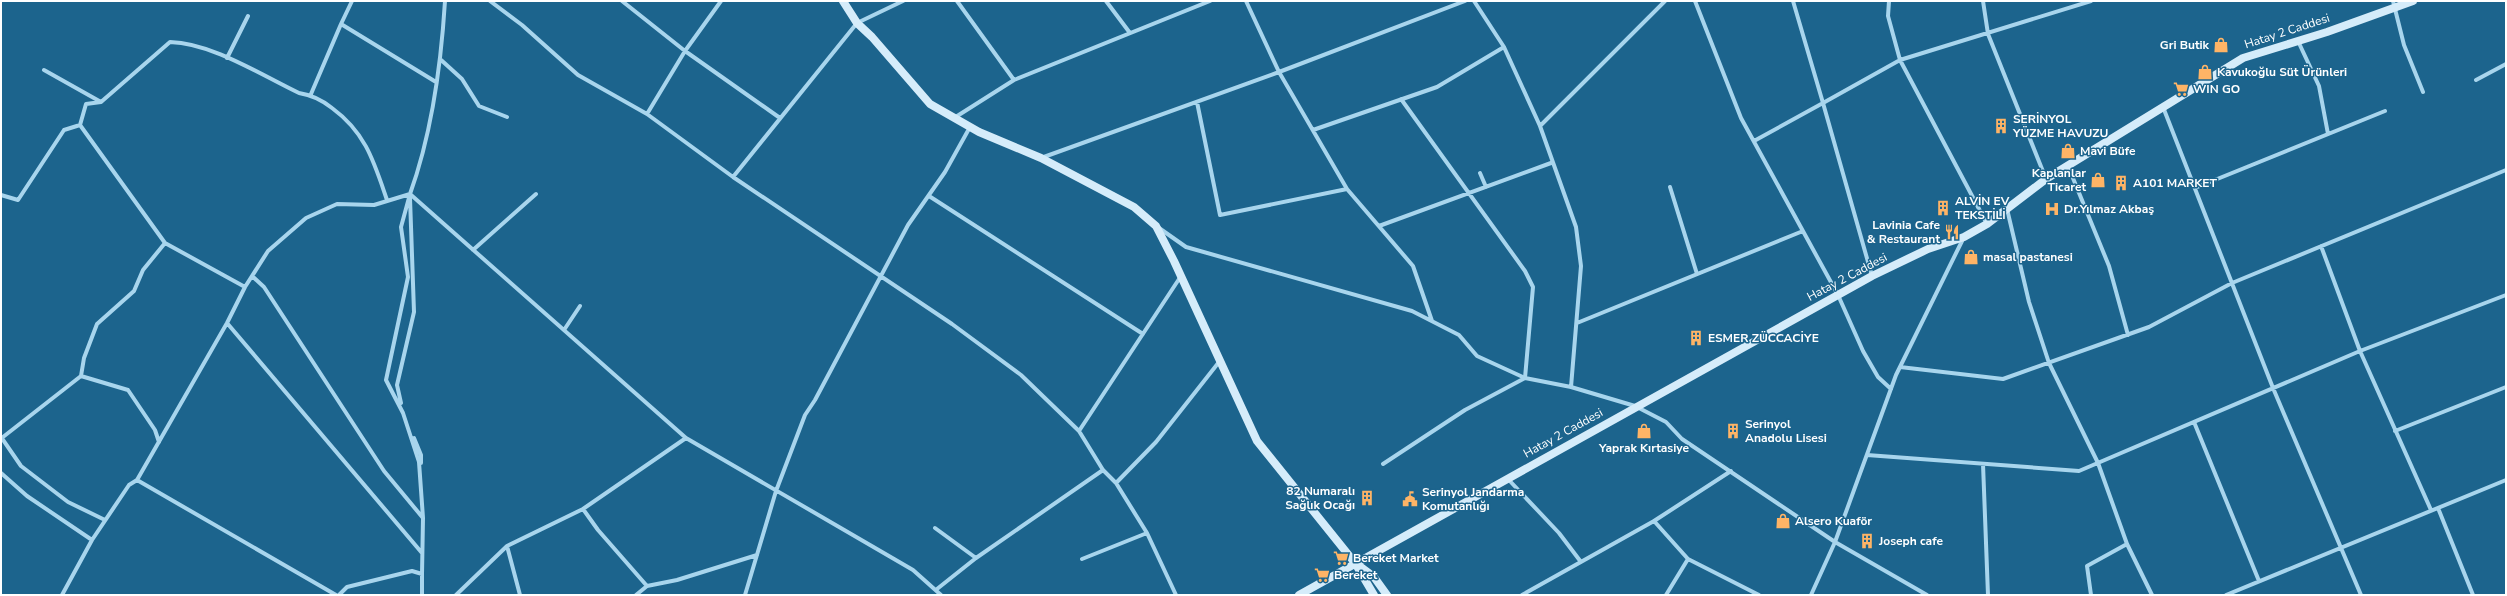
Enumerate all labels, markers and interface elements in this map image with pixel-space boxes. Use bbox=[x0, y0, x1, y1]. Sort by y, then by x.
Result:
street label: Hatay 2 Caddesi bbox=[2242, 10, 2332, 52]
shop icon: Gri Butik bbox=[2212, 36, 2230, 54]
place label: Gri Butik bbox=[2160, 37, 2210, 53]
shop icon: Kavukoğlu Süt Ürünleri bbox=[2196, 63, 2214, 81]
place label: Kavukoğlu Süt Ürünleri bbox=[2217, 64, 2347, 80]
supermarket icon: WIN GO bbox=[2172, 80, 2190, 98]
place label: WIN GO bbox=[2193, 81, 2240, 97]
place label: SERİNYOL YÜZME HAVUZU bbox=[2012, 111, 2108, 141]
building icon: SERİNYOL YÜZME HAVUZU bbox=[1992, 117, 2010, 135]
shop icon: Mavi Büfe bbox=[2059, 142, 2077, 160]
place label: Mavi Büfe bbox=[2080, 143, 2136, 159]
place label: Kaplanlar Ticaret bbox=[2032, 165, 2086, 195]
shop icon: Kaplanlar Ticaret bbox=[2089, 171, 2107, 189]
building icon: A101 MARKET bbox=[2112, 174, 2130, 192]
place label: A101 MARKET bbox=[2133, 175, 2217, 191]
place label: ALVİN EV TEKSTİLİ bbox=[1955, 193, 2010, 223]
building icon: ALVİN EV TEKSTİLİ bbox=[1934, 199, 1952, 217]
hospital icon: Dr.Yılmaz Akbaş bbox=[2043, 200, 2061, 218]
place label: Dr.Yılmaz Akbaş bbox=[2064, 201, 2154, 217]
place label: Lavinia Cafe & Restaurant bbox=[1867, 217, 1940, 247]
restaurant icon: Lavinia Cafe & Restaurant bbox=[1943, 223, 1961, 241]
shop icon: masal pastanesi bbox=[1962, 248, 1980, 266]
street label: Hatay 2 Caddesi bbox=[1804, 249, 1890, 305]
place label: masal pastanesi bbox=[1983, 249, 2073, 265]
building icon: ESMER ZÜCCACİYE bbox=[1687, 329, 1705, 347]
place label: ESMER ZÜCCACİYE bbox=[1708, 330, 1819, 346]
street label: Hatay 2 Caddesi bbox=[1520, 405, 1606, 461]
place label: Serinyol Anadolu Lisesi bbox=[1745, 416, 1827, 446]
shop icon: Yaprak Kırtasiye bbox=[1635, 422, 1653, 440]
building icon: Serinyol Anadolu Lisesi bbox=[1724, 422, 1742, 440]
place label: Yaprak Kırtasiye bbox=[1598, 440, 1689, 456]
place label: 82 Numaralı Sağlık Ocağı bbox=[1285, 483, 1355, 513]
place label: Serinyol Jandarma Komutanlığı bbox=[1422, 484, 1524, 514]
building icon: 82 Numaralı Sağlık Ocağı bbox=[1358, 489, 1376, 507]
public building icon: Serinyol Jandarma Komutanlığı bbox=[1401, 490, 1419, 508]
shop icon: Alsero Kuaför bbox=[1774, 512, 1792, 530]
place label: Alsero Kuaför bbox=[1795, 513, 1872, 529]
building icon: Joseph cafe bbox=[1858, 532, 1876, 550]
place label: Joseph cafe bbox=[1878, 533, 1943, 549]
supermarket icon: Bereket Market bbox=[1332, 549, 1350, 567]
place label: Bereket Market bbox=[1353, 550, 1439, 566]
supermarket icon: Bereket bbox=[1313, 566, 1331, 584]
place label: Bereket bbox=[1334, 567, 1378, 583]

